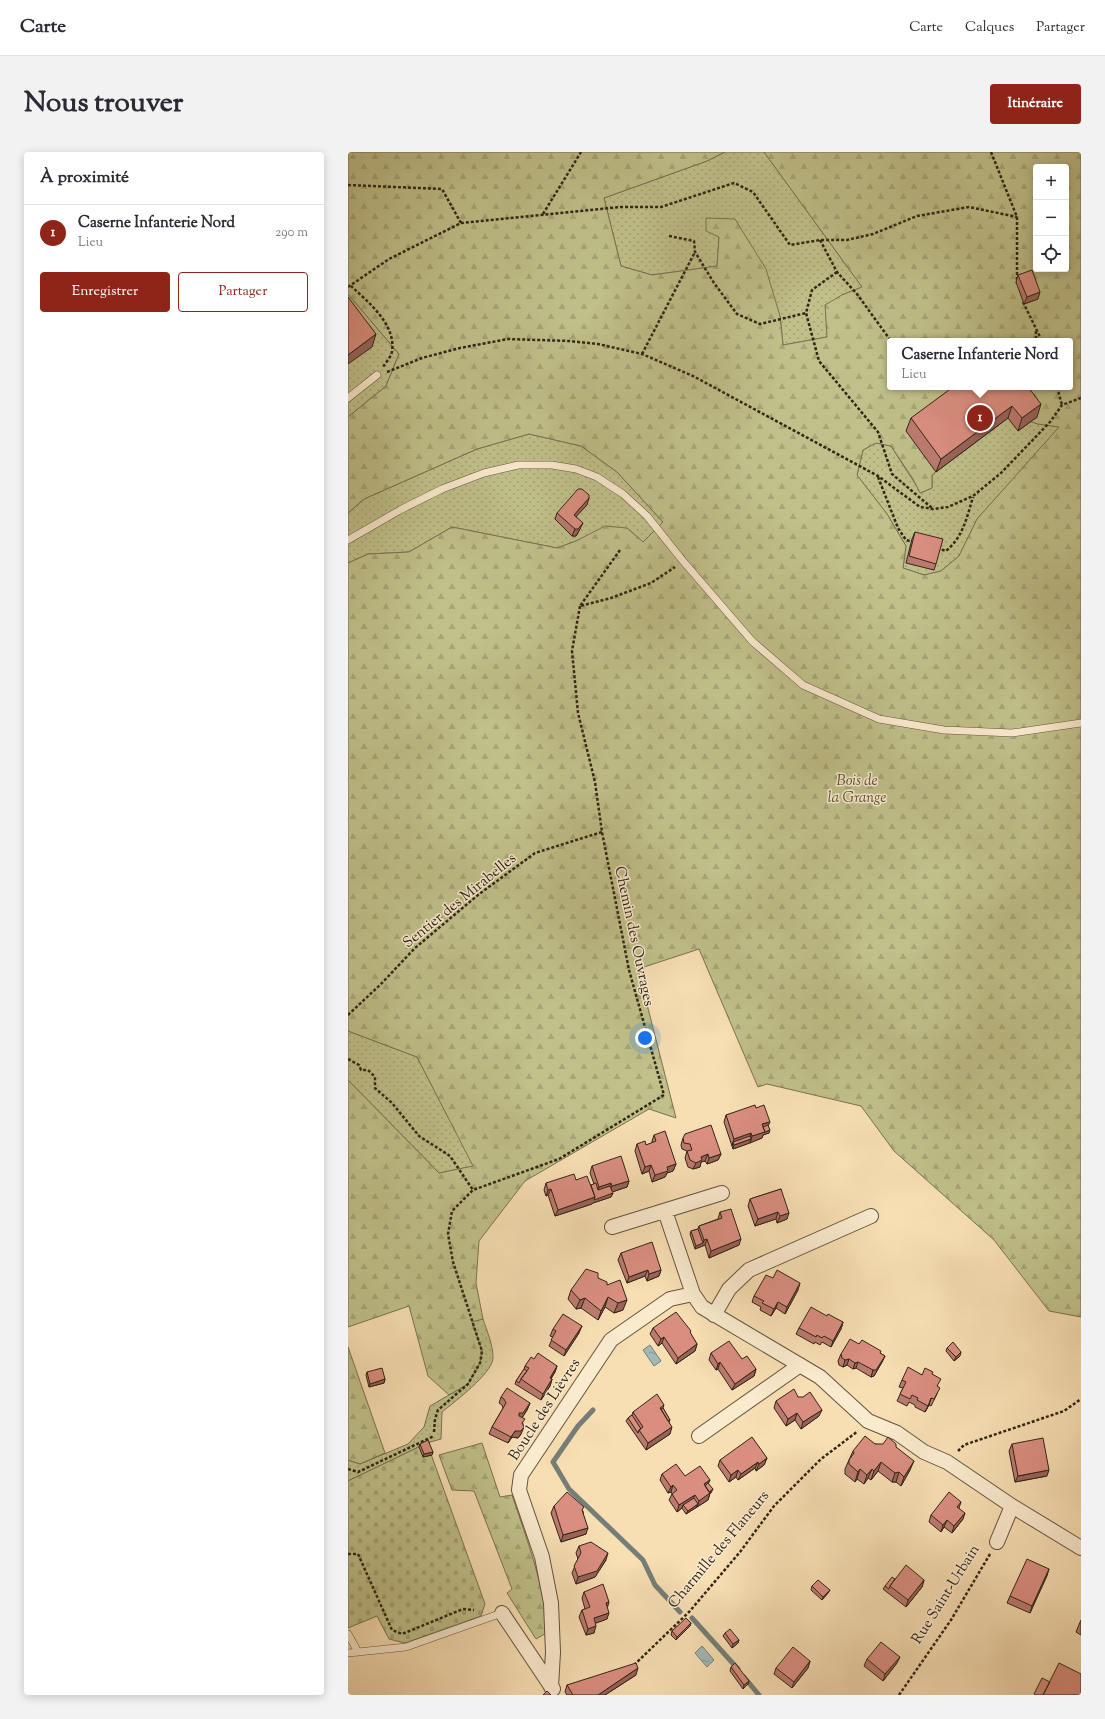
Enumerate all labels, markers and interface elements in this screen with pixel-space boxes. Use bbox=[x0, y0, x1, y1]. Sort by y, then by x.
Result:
text: Carte bbox=[20, 14, 66, 41]
text: Carte bbox=[909, 18, 943, 38]
text: Calques bbox=[965, 18, 1014, 38]
text: Partager bbox=[1036, 18, 1085, 38]
text: Nous trouver bbox=[24, 84, 183, 124]
button: Itinéraire bbox=[990, 84, 1081, 124]
map controls bbox=[1033, 164, 1069, 272]
button: + bbox=[1033, 164, 1069, 200]
text: À proximité bbox=[40, 166, 129, 190]
button: − bbox=[1033, 200, 1069, 236]
text: Caserne Infanterie Nord bbox=[78, 213, 235, 234]
text: 1 bbox=[51, 224, 55, 242]
text: 290 m bbox=[275, 224, 308, 242]
text: Lieu bbox=[78, 234, 103, 252]
button: locate bbox=[1033, 236, 1069, 272]
button: Enregistrer bbox=[40, 272, 170, 312]
button: Partager bbox=[178, 272, 308, 312]
popup bbox=[887, 338, 1073, 390]
text: Caserne Infanterie Nord bbox=[902, 345, 1058, 366]
text: Lieu bbox=[902, 366, 927, 384]
pin: 1 bbox=[967, 403, 993, 433]
park label: Bois de la Grange bbox=[828, 771, 886, 809]
street label: Sentier des Mirabelles bbox=[399, 849, 521, 954]
street label: Chemin des Ouvrages bbox=[608, 864, 659, 1008]
your location bbox=[635, 1028, 655, 1048]
street label: Boucle des Lièvres bbox=[504, 1355, 586, 1465]
street label: Charmille des Flaneurs bbox=[664, 1486, 775, 1613]
street label: Rue Saint-Urbain bbox=[907, 1541, 985, 1649]

